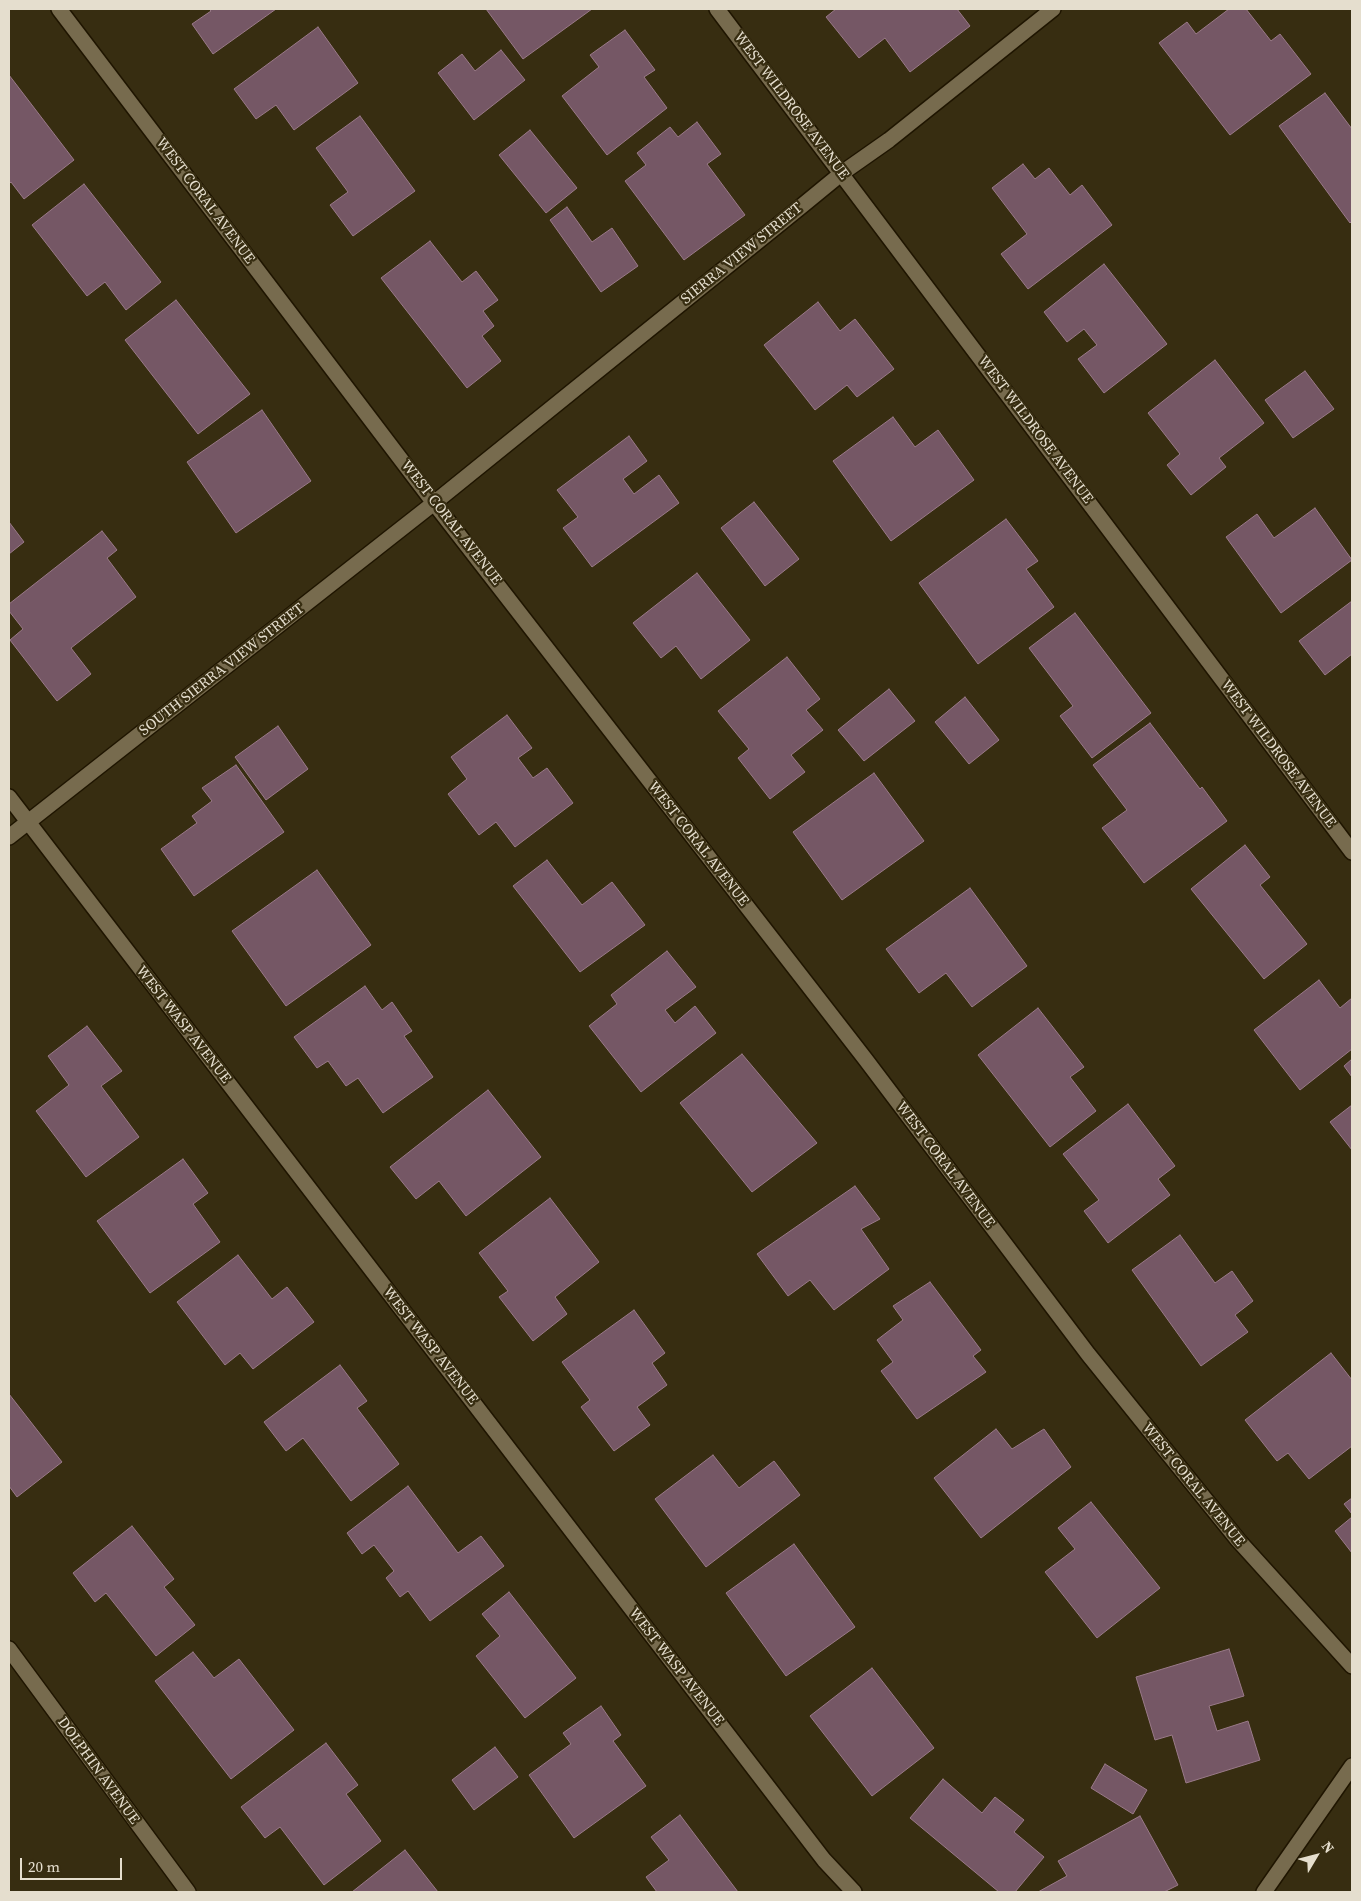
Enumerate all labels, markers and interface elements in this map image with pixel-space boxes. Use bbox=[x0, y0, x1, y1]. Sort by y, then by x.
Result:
street label: WEST WILDROSE AVENUE bbox=[730, 29, 852, 183]
street label: WEST CORAL AVENUE bbox=[152, 134, 258, 268]
street label: SIERRA VIEW STREET bbox=[678, 199, 806, 309]
street label: WEST WILDROSE AVENUE bbox=[974, 353, 1096, 507]
street label: WEST CORAL AVENUE bbox=[397, 457, 505, 589]
street label: SOUTH SIERRA VIEW STREET bbox=[136, 600, 308, 740]
street label: WEST WILDROSE AVENUE bbox=[1217, 677, 1339, 831]
street label: WEST CORAL AVENUE bbox=[644, 778, 752, 910]
street label: WEST WASP AVENUE bbox=[132, 963, 234, 1087]
street label: WEST CORAL AVENUE bbox=[892, 1098, 998, 1232]
street label: WEST WASP AVENUE bbox=[379, 1284, 481, 1408]
street label: WEST CORAL AVENUE bbox=[1138, 1420, 1248, 1550]
street label: WEST WASP AVENUE bbox=[625, 1605, 727, 1729]
street label: DOLPHIN AVENUE bbox=[53, 1714, 143, 1828]
north arrow bbox=[1291, 1831, 1341, 1881]
text: N bbox=[1317, 1837, 1339, 1857]
scale bar bbox=[22, 1848, 125, 1880]
text: 20 m bbox=[28, 1856, 60, 1877]

